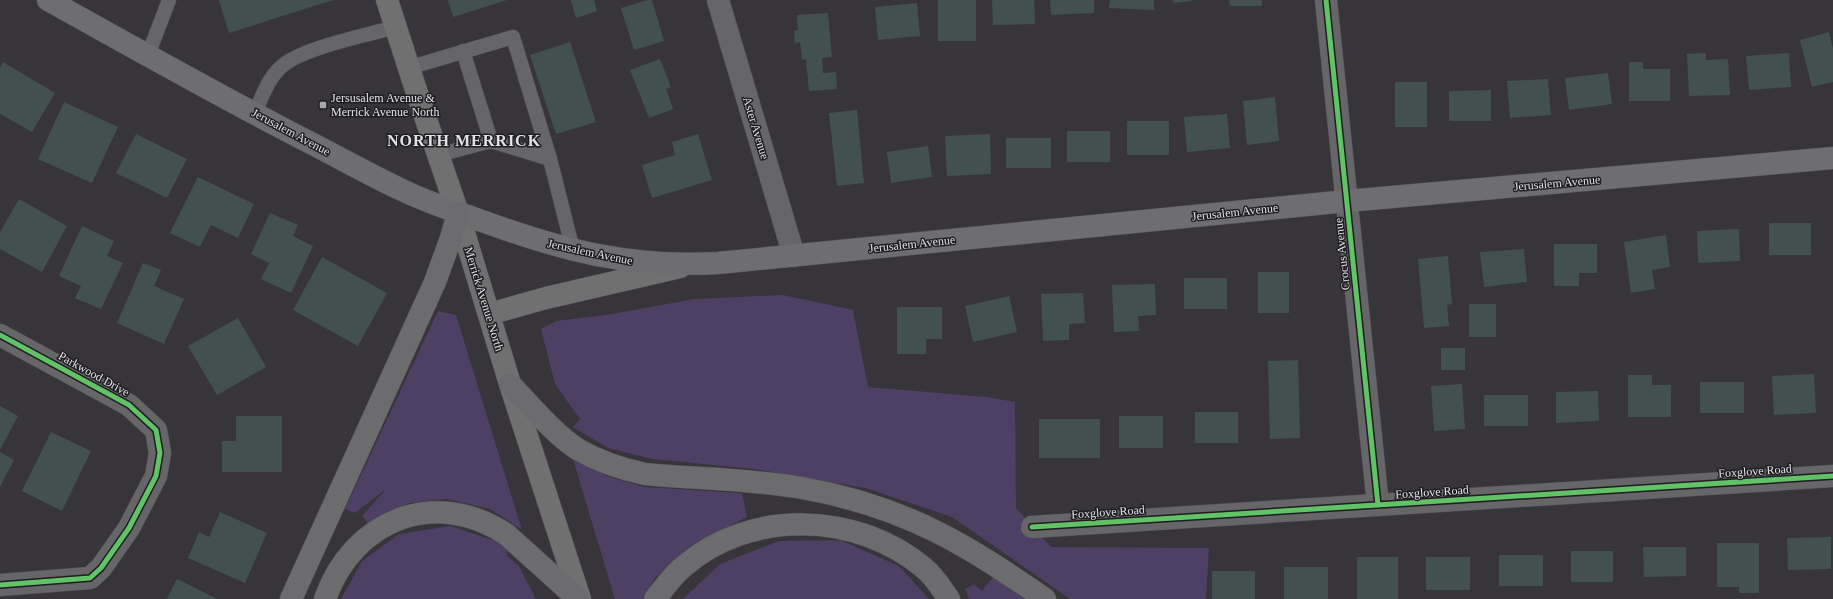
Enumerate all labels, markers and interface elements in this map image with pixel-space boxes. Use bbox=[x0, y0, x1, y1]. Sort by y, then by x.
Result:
place label: Jersusalem Avenue & Merrick Avenue North bbox=[331, 91, 439, 119]
street label: Aster Avenue bbox=[740, 95, 772, 161]
marker: Jersusalem Avenue & Merrick Avenue North bbox=[318, 100, 328, 110]
street label: Jerusalem Avenue bbox=[249, 105, 333, 159]
district label: NORTH MERRICK bbox=[387, 132, 541, 149]
street label: Jerusalem Avenue bbox=[1513, 172, 1601, 194]
street label: Jerusalem Avenue bbox=[1191, 201, 1279, 223]
street label: Crocus Avenue bbox=[1331, 217, 1353, 291]
street label: Jerusalem Avenue bbox=[868, 233, 956, 255]
street label: Jerusalem Avenue bbox=[546, 236, 634, 268]
street label: Merrick Avenue North bbox=[461, 245, 507, 353]
street label: Parkwood Drive bbox=[56, 349, 132, 399]
street label: Foxglove Road bbox=[1718, 461, 1792, 481]
street label: Foxglove Road bbox=[1395, 482, 1469, 502]
street label: Foxglove Road bbox=[1071, 502, 1145, 522]

